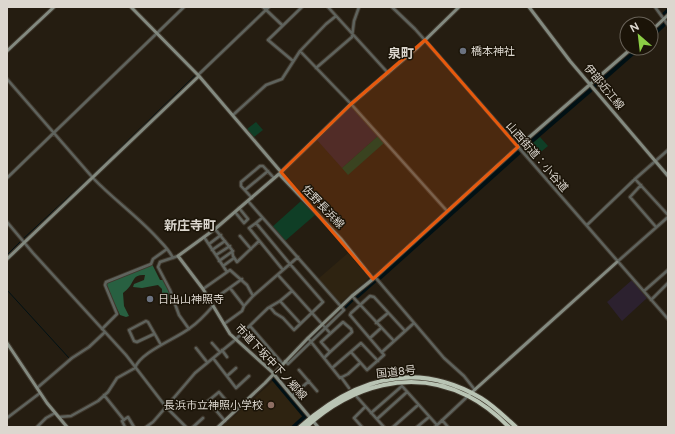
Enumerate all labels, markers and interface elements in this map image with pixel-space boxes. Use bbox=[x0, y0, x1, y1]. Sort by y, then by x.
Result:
north arrow bbox=[619, 16, 659, 56]
text: N bbox=[628, 20, 641, 35]
place label: 橋本神社 bbox=[471, 45, 515, 58]
district label: 泉町 bbox=[388, 46, 414, 61]
marker: 橋本神社 bbox=[458, 46, 468, 56]
street label: 伊部近江線 bbox=[581, 62, 627, 112]
street label: 山西街道：小谷道 bbox=[503, 120, 571, 194]
street label: 佐野長浜線 bbox=[299, 183, 347, 231]
district label: 新庄寺町 bbox=[164, 218, 216, 233]
place label: 日出山神照寺 bbox=[158, 293, 224, 306]
marker: 日出山神照寺 bbox=[145, 294, 155, 304]
street label: 市道下坂中下ノ郷線 bbox=[232, 321, 310, 403]
street label: 国道8号 bbox=[376, 363, 416, 381]
place label: 長浜市立神照小学校 bbox=[164, 399, 263, 412]
marker: 長浜市立神照小学校 bbox=[266, 400, 276, 410]

